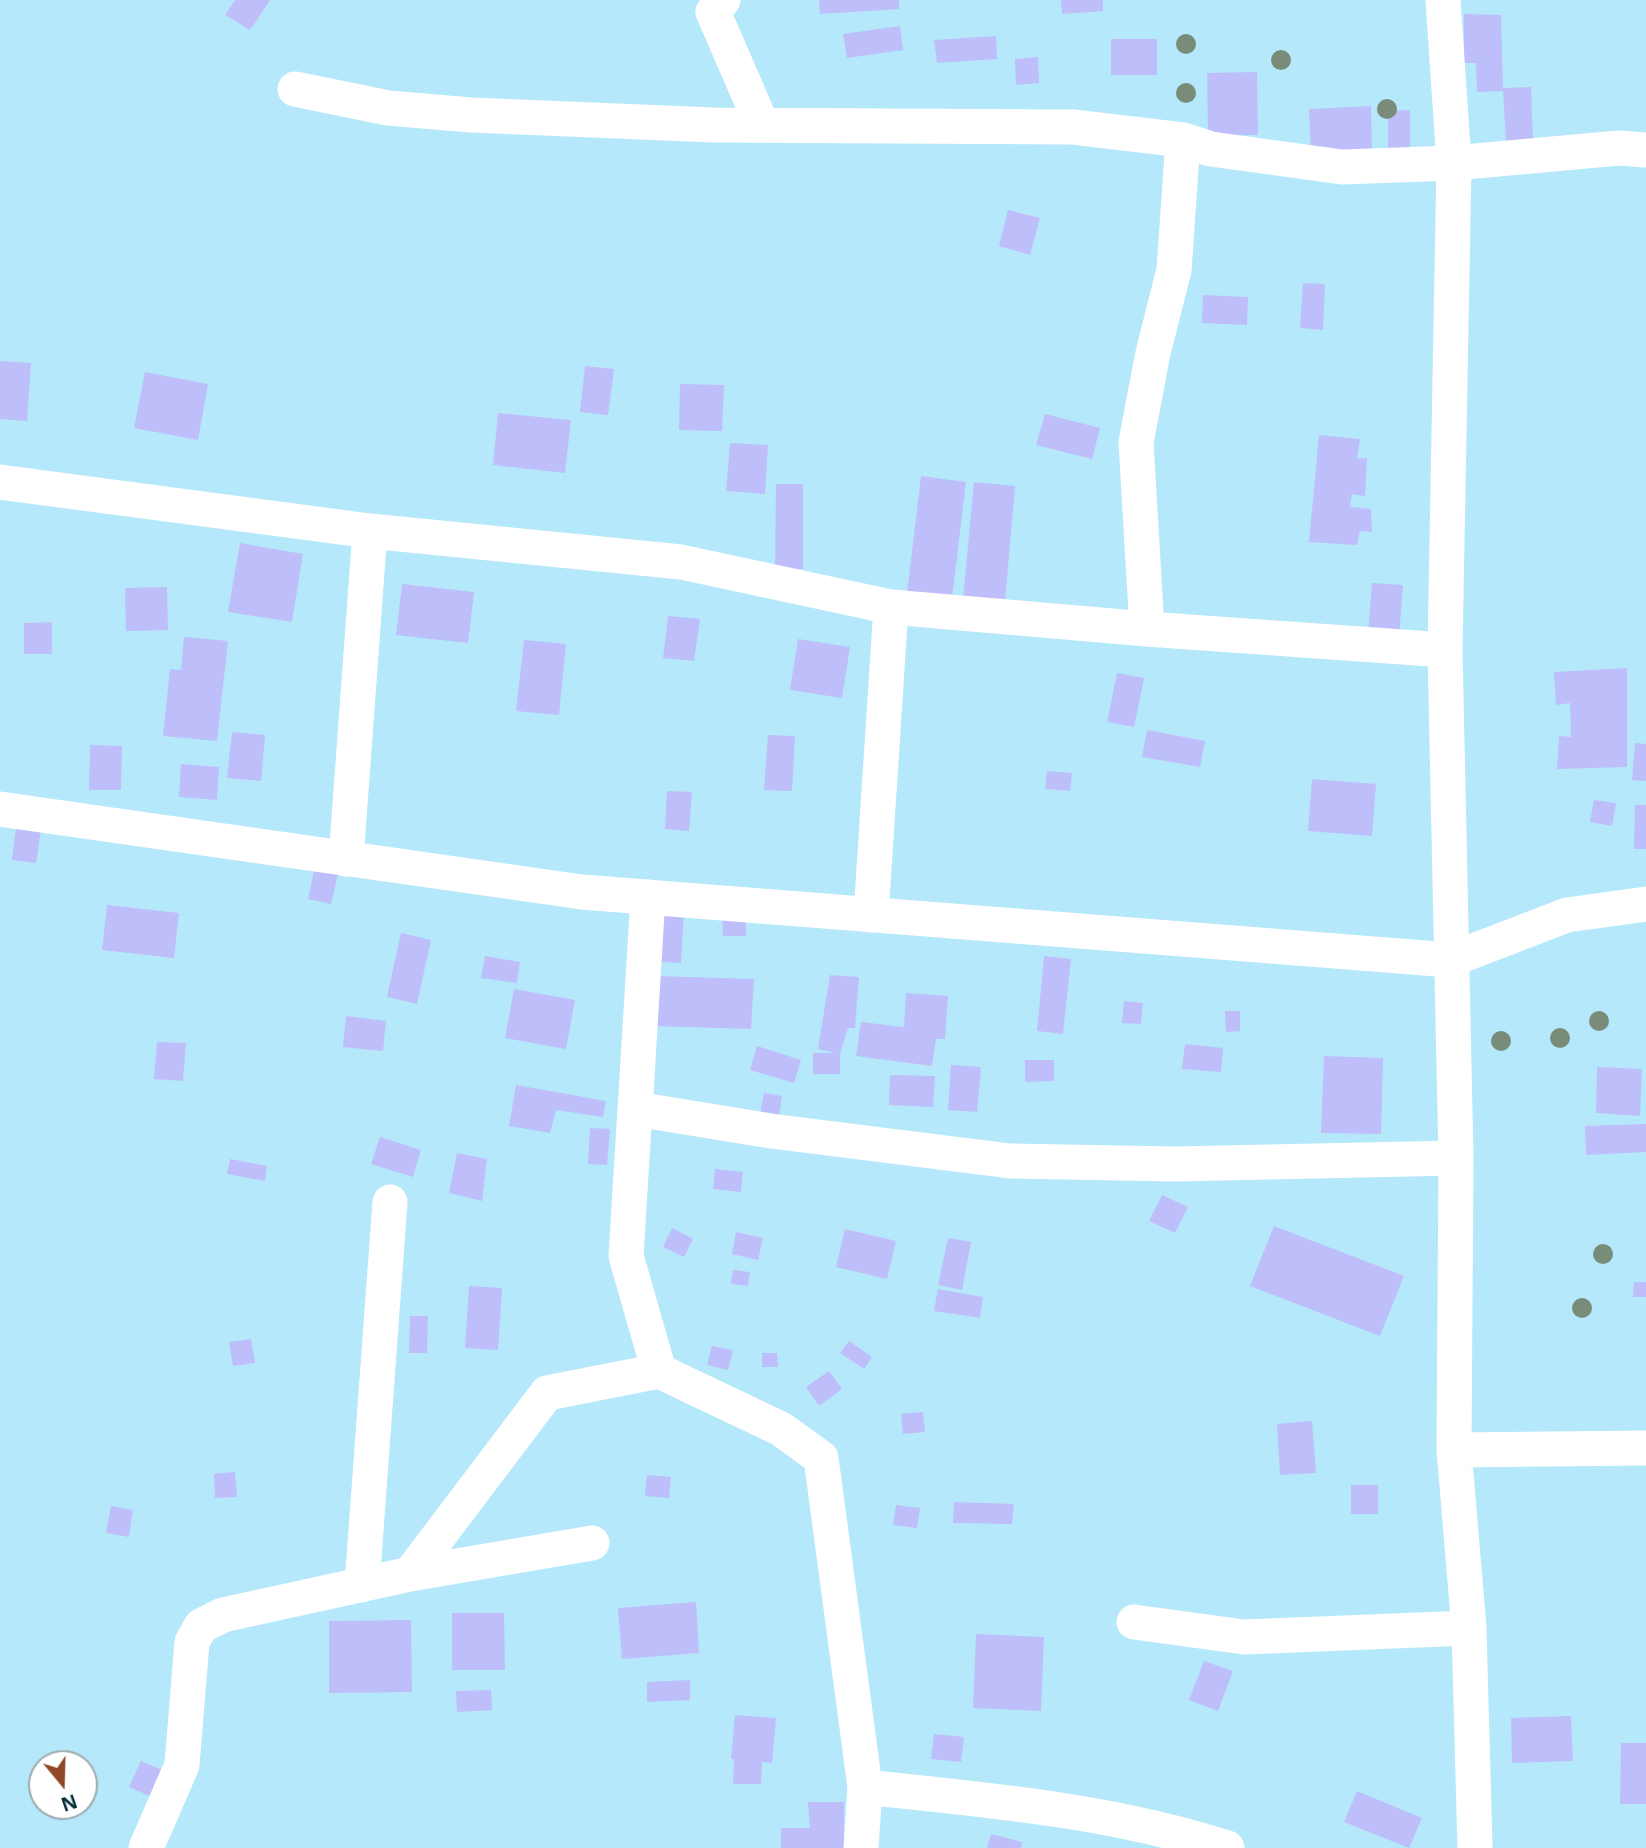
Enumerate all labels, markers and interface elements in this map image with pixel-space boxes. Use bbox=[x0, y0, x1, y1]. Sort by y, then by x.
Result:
north arrow bbox=[28, 1750, 98, 1820]
text: N bbox=[58, 1788, 81, 1818]

